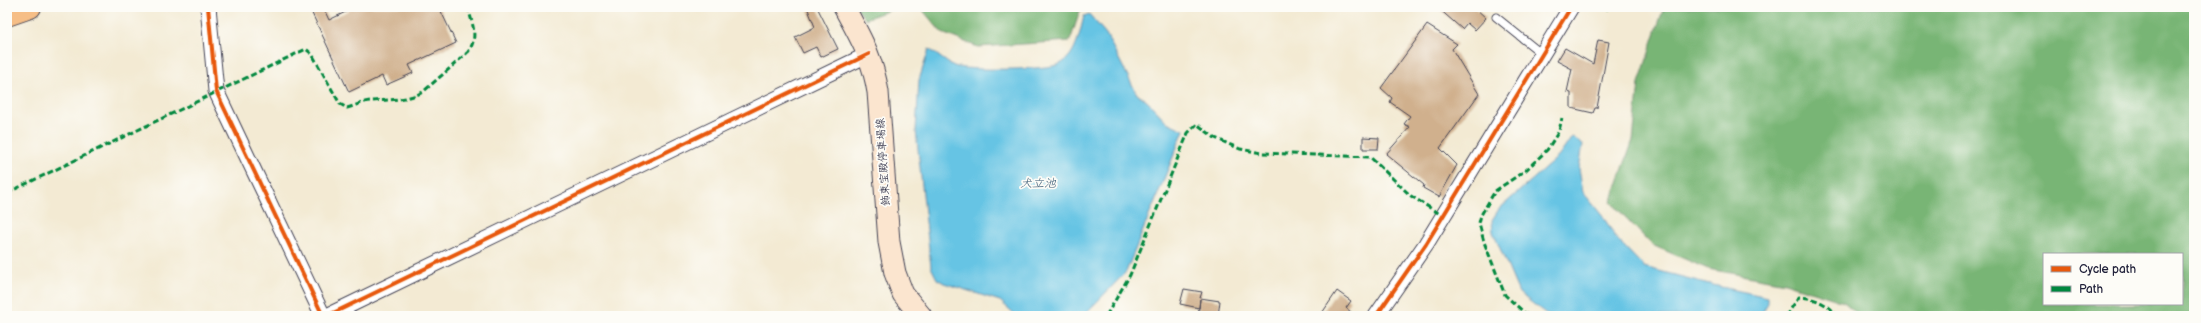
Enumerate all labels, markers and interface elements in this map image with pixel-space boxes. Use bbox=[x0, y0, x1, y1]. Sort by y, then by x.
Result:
street label: 飾東宝殿停車場線 bbox=[873, 118, 893, 206]
water label: 犬立池 bbox=[1020, 176, 1057, 191]
legend bbox=[2043, 253, 2183, 305]
text: Cycle path bbox=[2079, 262, 2136, 277]
text: Path bbox=[2079, 282, 2104, 297]

